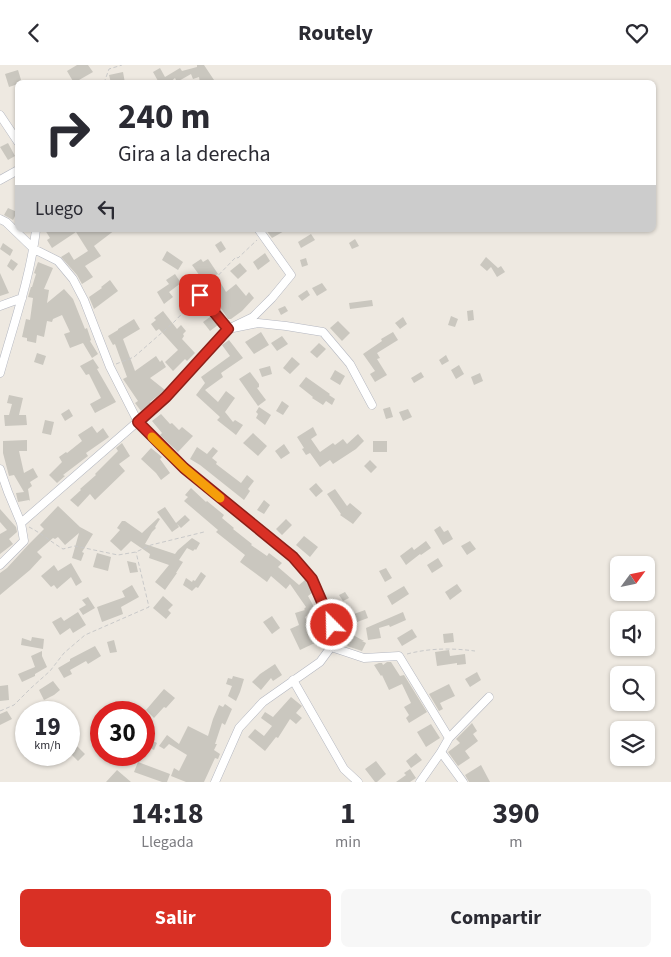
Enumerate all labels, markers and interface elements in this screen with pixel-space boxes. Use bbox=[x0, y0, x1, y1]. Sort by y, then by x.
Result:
text: Routely bbox=[298, 17, 373, 49]
icon: back bbox=[20, 19, 48, 47]
icon: heart bbox=[623, 19, 651, 47]
text: 240 m bbox=[118, 92, 210, 142]
icon: right bbox=[35, 100, 100, 165]
text: Gira a la derecha bbox=[118, 138, 271, 170]
icon: left bbox=[93, 195, 121, 223]
text: Luego bbox=[35, 196, 83, 223]
pin bbox=[179, 274, 221, 316]
icon: arrive bbox=[186, 281, 214, 309]
north arrow bbox=[610, 556, 655, 601]
map controls bbox=[610, 556, 655, 766]
position arrow bbox=[305, 598, 357, 650]
button: sound bbox=[610, 611, 655, 656]
button: search bbox=[610, 666, 655, 711]
speed limit sign: 30 bbox=[90, 701, 155, 766]
text: 19 bbox=[34, 709, 61, 745]
button: layers bbox=[610, 721, 655, 766]
text: km/h bbox=[34, 737, 61, 754]
text: 14:18 bbox=[131, 792, 204, 835]
text: 1 bbox=[340, 792, 356, 835]
text: 390 bbox=[492, 792, 540, 835]
text: Llegada bbox=[141, 831, 194, 853]
text: min bbox=[335, 831, 361, 853]
text: m bbox=[509, 831, 523, 853]
button: Salir bbox=[20, 889, 331, 947]
button: Compartir bbox=[341, 889, 651, 947]

